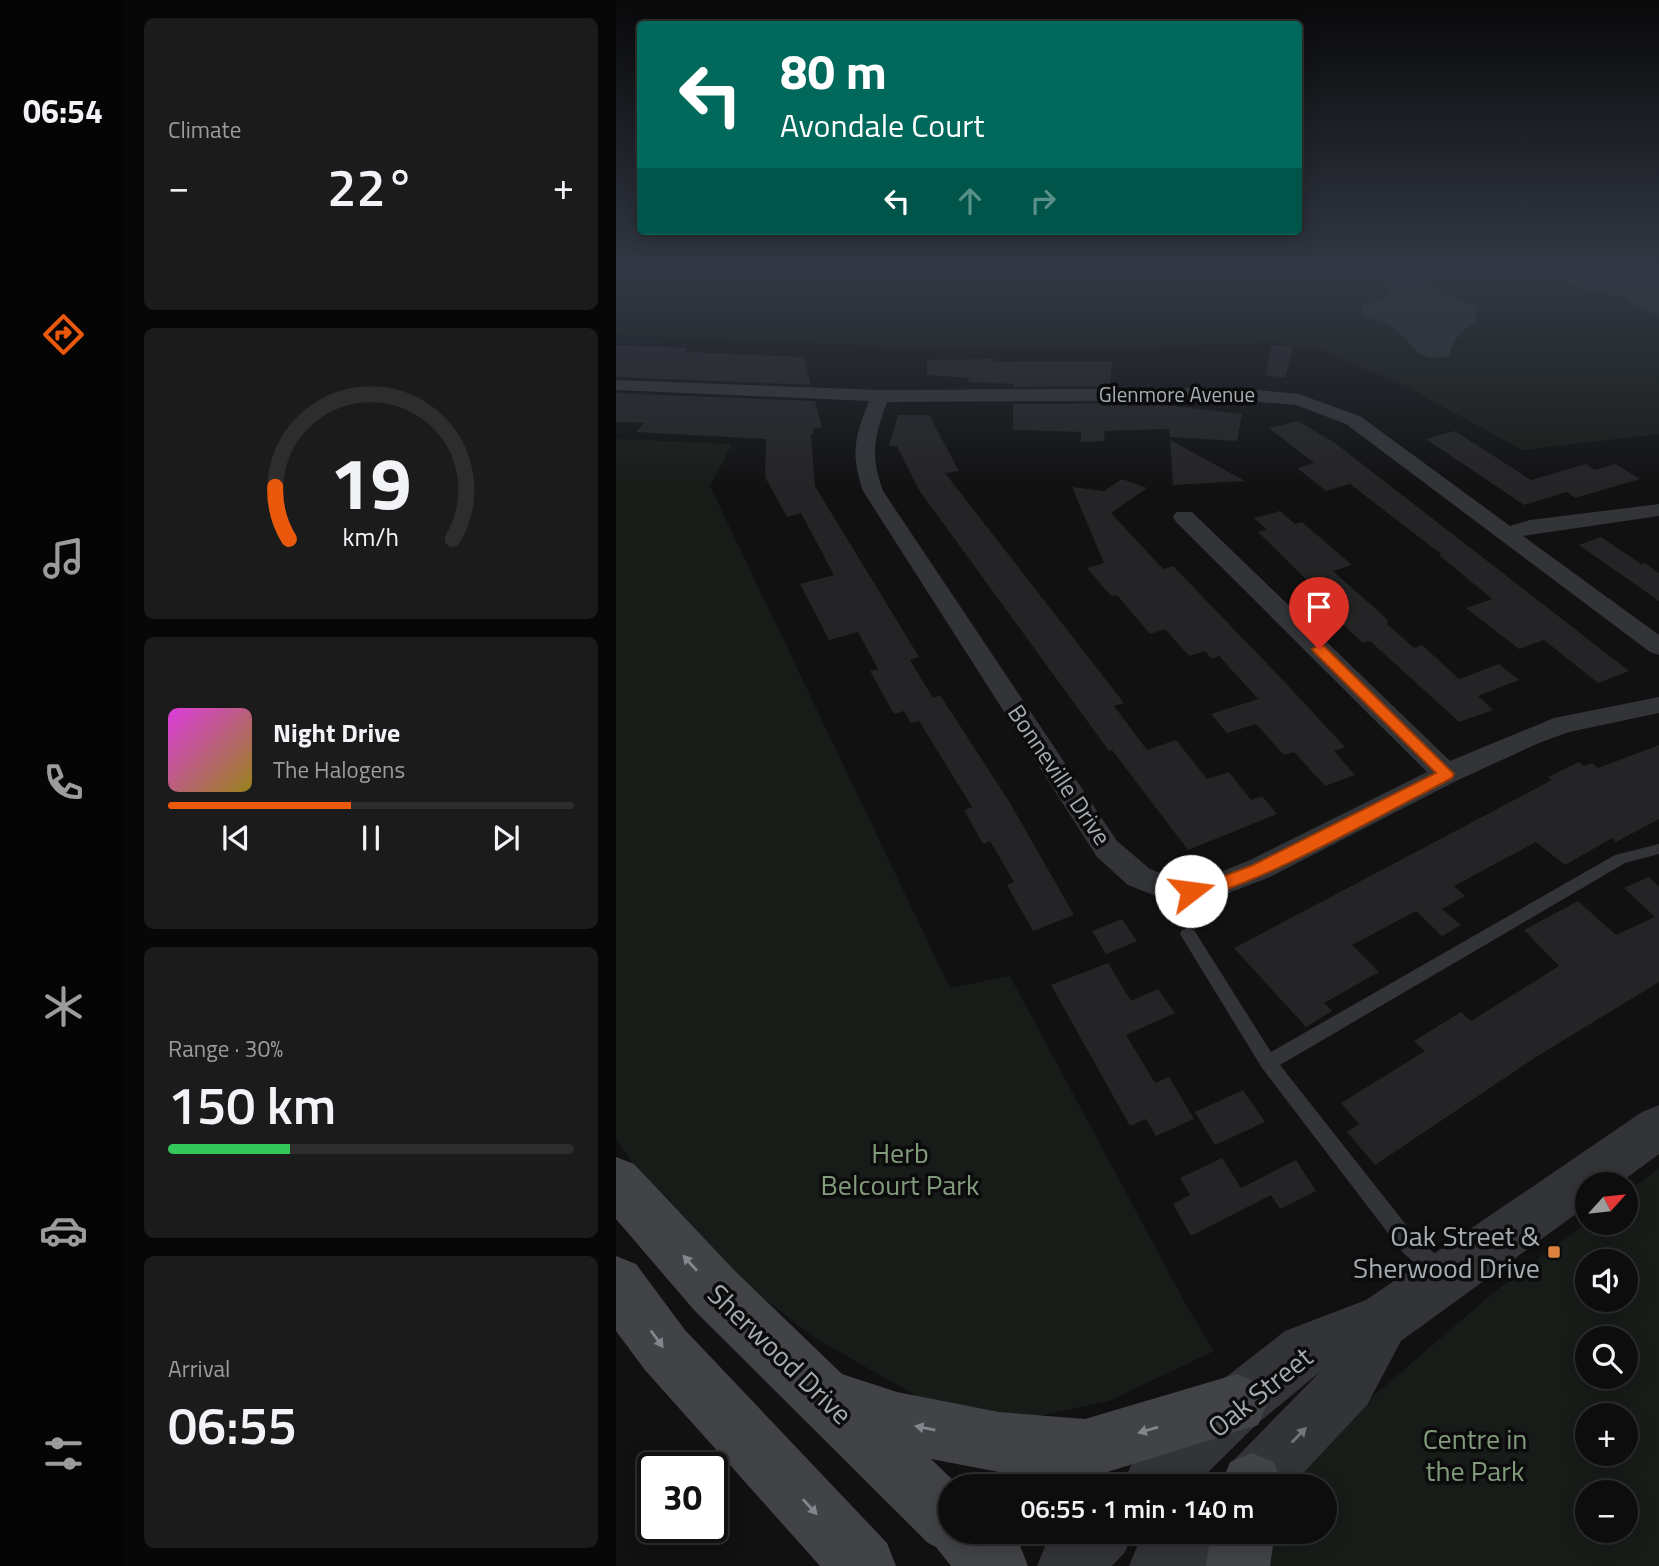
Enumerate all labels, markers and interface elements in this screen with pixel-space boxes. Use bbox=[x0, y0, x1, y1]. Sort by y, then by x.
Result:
text: 80 m bbox=[780, 33, 887, 108]
icon: left bbox=[665, 49, 756, 140]
text: 06:54 bbox=[23, 87, 103, 135]
text: Avondale Court bbox=[780, 101, 985, 149]
text: Climate bbox=[168, 112, 241, 147]
text: 22° bbox=[327, 147, 415, 226]
text: − bbox=[168, 157, 189, 215]
text: + bbox=[553, 157, 574, 215]
icon: left bbox=[878, 182, 916, 220]
icon: ahead bbox=[951, 182, 989, 220]
icon: right bbox=[1024, 182, 1062, 220]
icon: directions bbox=[39, 310, 88, 359]
street label: Glenmore Avenue bbox=[1099, 378, 1255, 410]
text: 19 bbox=[330, 428, 412, 538]
text: km/h bbox=[343, 518, 399, 556]
icon: music bbox=[39, 534, 88, 583]
pin bbox=[1289, 577, 1349, 649]
icon: arrive bbox=[1300, 588, 1338, 626]
street label: Bonneville Drive bbox=[999, 697, 1120, 852]
text: Night Drive bbox=[273, 713, 400, 752]
text: The Halogens bbox=[273, 752, 405, 787]
icon: phone bbox=[39, 758, 88, 807]
icon: previous bbox=[217, 819, 255, 857]
icon: pause bbox=[352, 819, 390, 857]
icon: next bbox=[487, 819, 525, 857]
position arrow bbox=[1154, 854, 1228, 928]
icon: climate bbox=[39, 982, 88, 1031]
text: Range · 30% bbox=[168, 1031, 283, 1066]
text: 150 km bbox=[168, 1065, 336, 1144]
park label: Herb Belcourt Park bbox=[821, 1131, 979, 1206]
north arrow bbox=[1575, 1172, 1638, 1236]
map controls bbox=[1575, 1172, 1638, 1543]
icon: car bbox=[39, 1206, 88, 1255]
place label: Oak Street & Sherwood Drive bbox=[1353, 1214, 1540, 1289]
marker: Oak Street & Sherwood Drive bbox=[1546, 1244, 1562, 1260]
button: sound bbox=[1575, 1249, 1638, 1312]
one-way arrow bbox=[683, 1255, 698, 1272]
street label: Sherwood Drive bbox=[698, 1273, 863, 1434]
button: search bbox=[1575, 1326, 1638, 1389]
one-way arrow bbox=[649, 1330, 663, 1348]
street label: Oak Street bbox=[1198, 1336, 1322, 1447]
text: Arrival bbox=[168, 1351, 230, 1386]
text: 06:55 bbox=[168, 1385, 297, 1464]
button: + bbox=[1575, 1403, 1638, 1466]
park label: Centre in the Park bbox=[1423, 1417, 1527, 1492]
one-way arrow bbox=[914, 1422, 936, 1433]
one-way arrow bbox=[1137, 1426, 1158, 1436]
one-way arrow bbox=[1291, 1426, 1308, 1443]
icon: filters bbox=[39, 1429, 88, 1478]
speed limit sign: 30 bbox=[637, 1452, 728, 1543]
button: − bbox=[1575, 1480, 1638, 1543]
text: 06:55 · 1 min · 140 m bbox=[1021, 1489, 1254, 1528]
one-way arrow bbox=[801, 1498, 817, 1515]

